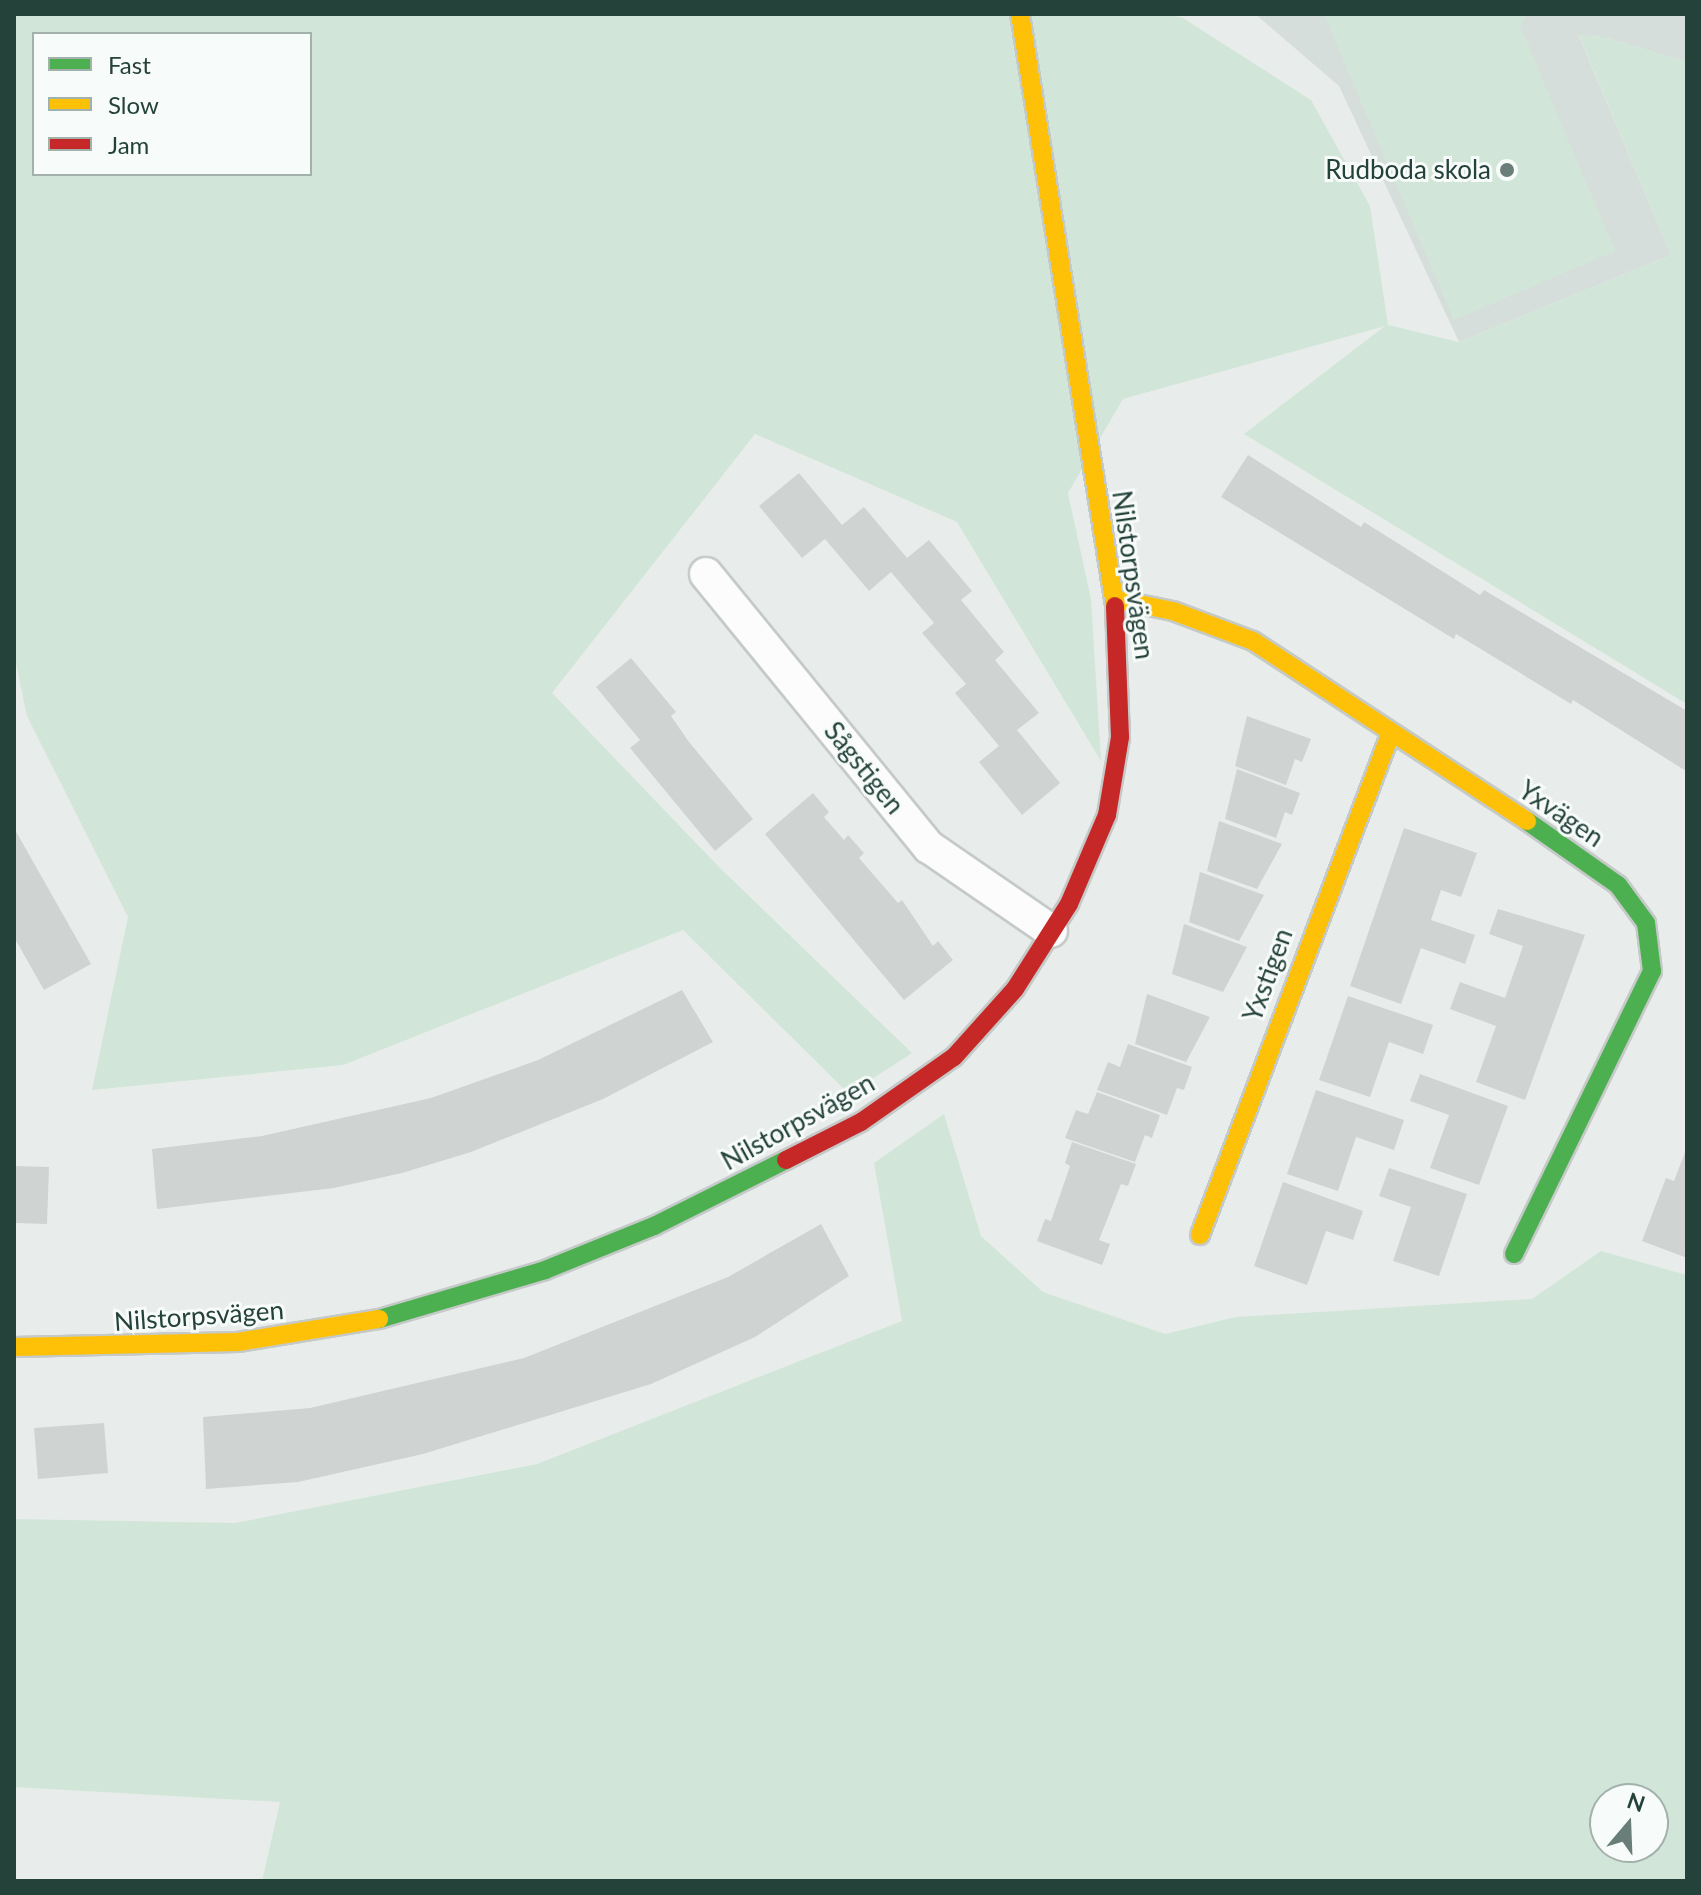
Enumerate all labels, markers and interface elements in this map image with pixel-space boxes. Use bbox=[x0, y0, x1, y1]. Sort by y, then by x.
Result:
legend bbox=[32, 32, 312, 176]
text: Fast bbox=[108, 50, 151, 79]
text: Slow bbox=[108, 90, 159, 119]
text: Jam bbox=[108, 130, 149, 159]
place label: Rudboda skola bbox=[1325, 154, 1491, 186]
marker: Rudboda skola bbox=[1498, 161, 1516, 179]
street label: Nilstorpsvägen bbox=[1106, 489, 1160, 661]
street label: Sågstigen bbox=[818, 716, 910, 820]
street label: Yxvägen bbox=[1513, 774, 1609, 854]
street label: Yxstigen bbox=[1237, 924, 1299, 1026]
street label: Nilstorpsvägen bbox=[716, 1067, 880, 1177]
street label: Nilstorpsvägen bbox=[113, 1295, 285, 1337]
north arrow bbox=[1589, 1783, 1669, 1863]
text: N bbox=[1624, 1786, 1649, 1817]

